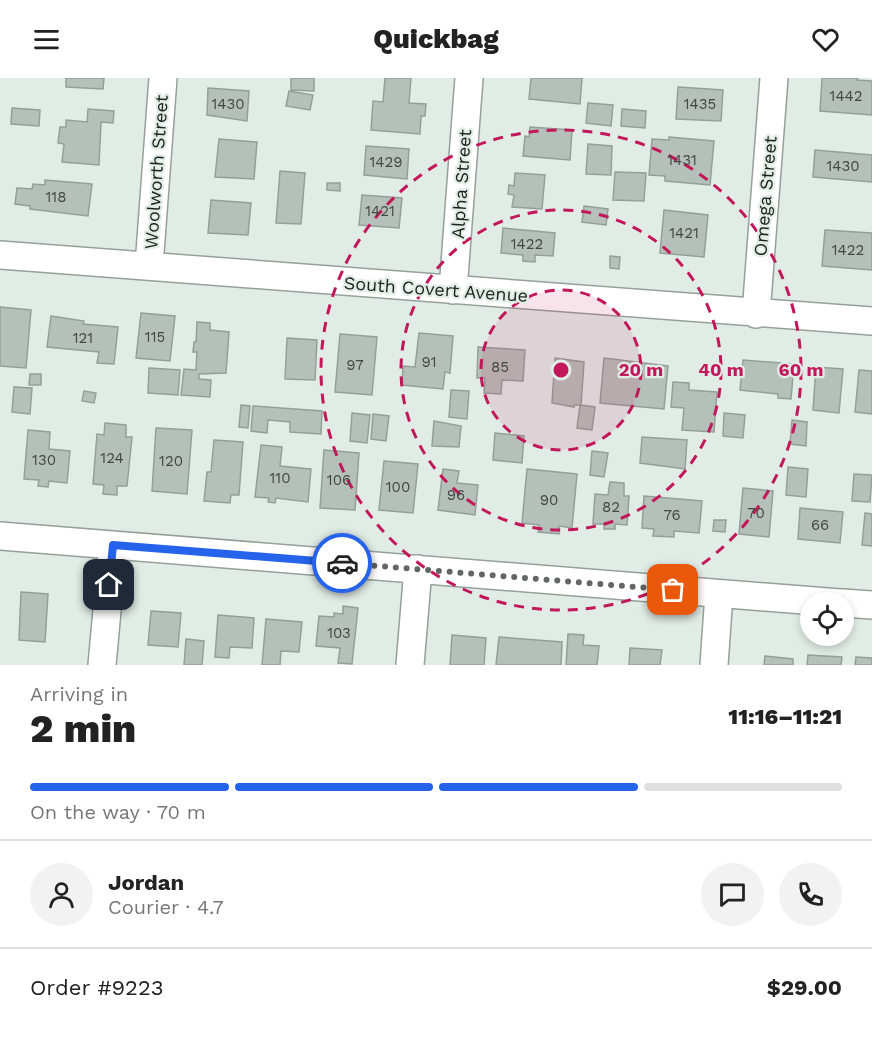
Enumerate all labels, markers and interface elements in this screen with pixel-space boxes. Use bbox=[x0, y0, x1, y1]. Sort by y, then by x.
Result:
icon: menu bbox=[30, 23, 63, 56]
text: Quickbag bbox=[373, 23, 499, 55]
icon: heart bbox=[809, 23, 842, 56]
house number: 1442 bbox=[830, 87, 862, 105]
street label: Woolworth Street bbox=[140, 94, 172, 250]
house number: 1430 bbox=[211, 95, 245, 113]
house number: 1435 bbox=[684, 95, 716, 113]
street label: Alpha Street bbox=[447, 128, 475, 240]
street label: Omega Street bbox=[749, 135, 781, 257]
house number: 1431 bbox=[667, 151, 697, 169]
house number: 1429 bbox=[369, 153, 403, 171]
house number: 1430 bbox=[826, 157, 860, 175]
house number: 118 bbox=[46, 188, 66, 206]
house number: 1421 bbox=[365, 202, 395, 220]
house number: 1421 bbox=[669, 224, 699, 242]
house number: 1422 bbox=[511, 235, 543, 253]
house number: 1422 bbox=[832, 241, 864, 259]
street label: South Covert Avenue bbox=[343, 272, 529, 306]
house number: 115 bbox=[145, 328, 165, 346]
house number: 121 bbox=[73, 329, 93, 347]
house number: 91 bbox=[421, 353, 437, 371]
house number: 97 bbox=[346, 356, 364, 374]
house number: 85 bbox=[491, 358, 509, 376]
text: 20 m bbox=[619, 359, 663, 380]
text: 40 m bbox=[698, 359, 744, 380]
text: 60 m bbox=[779, 359, 823, 380]
centre of rings bbox=[551, 360, 571, 380]
house number: 124 bbox=[100, 449, 124, 467]
house number: 130 bbox=[32, 451, 56, 469]
house number: 120 bbox=[159, 452, 183, 470]
house number: 110 bbox=[269, 469, 291, 487]
house number: 106 bbox=[327, 471, 351, 489]
house number: 100 bbox=[386, 478, 410, 496]
house number: 96 bbox=[447, 486, 465, 504]
house number: 90 bbox=[540, 491, 558, 509]
house number: 82 bbox=[602, 498, 620, 516]
house number: 70 bbox=[747, 504, 765, 522]
house number: 76 bbox=[663, 506, 681, 524]
house number: 66 bbox=[811, 516, 829, 534]
courier bbox=[312, 533, 372, 593]
icon: car bbox=[326, 547, 359, 580]
pin bbox=[83, 559, 134, 610]
pin bbox=[647, 564, 698, 615]
icon: home bbox=[92, 568, 125, 601]
icon: bag bbox=[656, 573, 689, 606]
map controls bbox=[800, 592, 854, 646]
button: locate bbox=[800, 592, 854, 646]
house number: 103 bbox=[327, 624, 351, 642]
text: Arriving in bbox=[30, 682, 128, 706]
text: 11:16–11:21 bbox=[728, 704, 842, 729]
text: 2 min bbox=[30, 706, 136, 751]
text: On the way · 70 m bbox=[30, 800, 206, 824]
button: person bbox=[30, 863, 93, 926]
button: chat bbox=[701, 863, 764, 926]
button: phone bbox=[779, 863, 842, 926]
text: Jordan bbox=[108, 870, 184, 895]
text: Courier · 4.7 bbox=[108, 895, 224, 919]
text: Order #9223 bbox=[30, 975, 164, 1000]
text: $29.00 bbox=[767, 975, 842, 1000]

